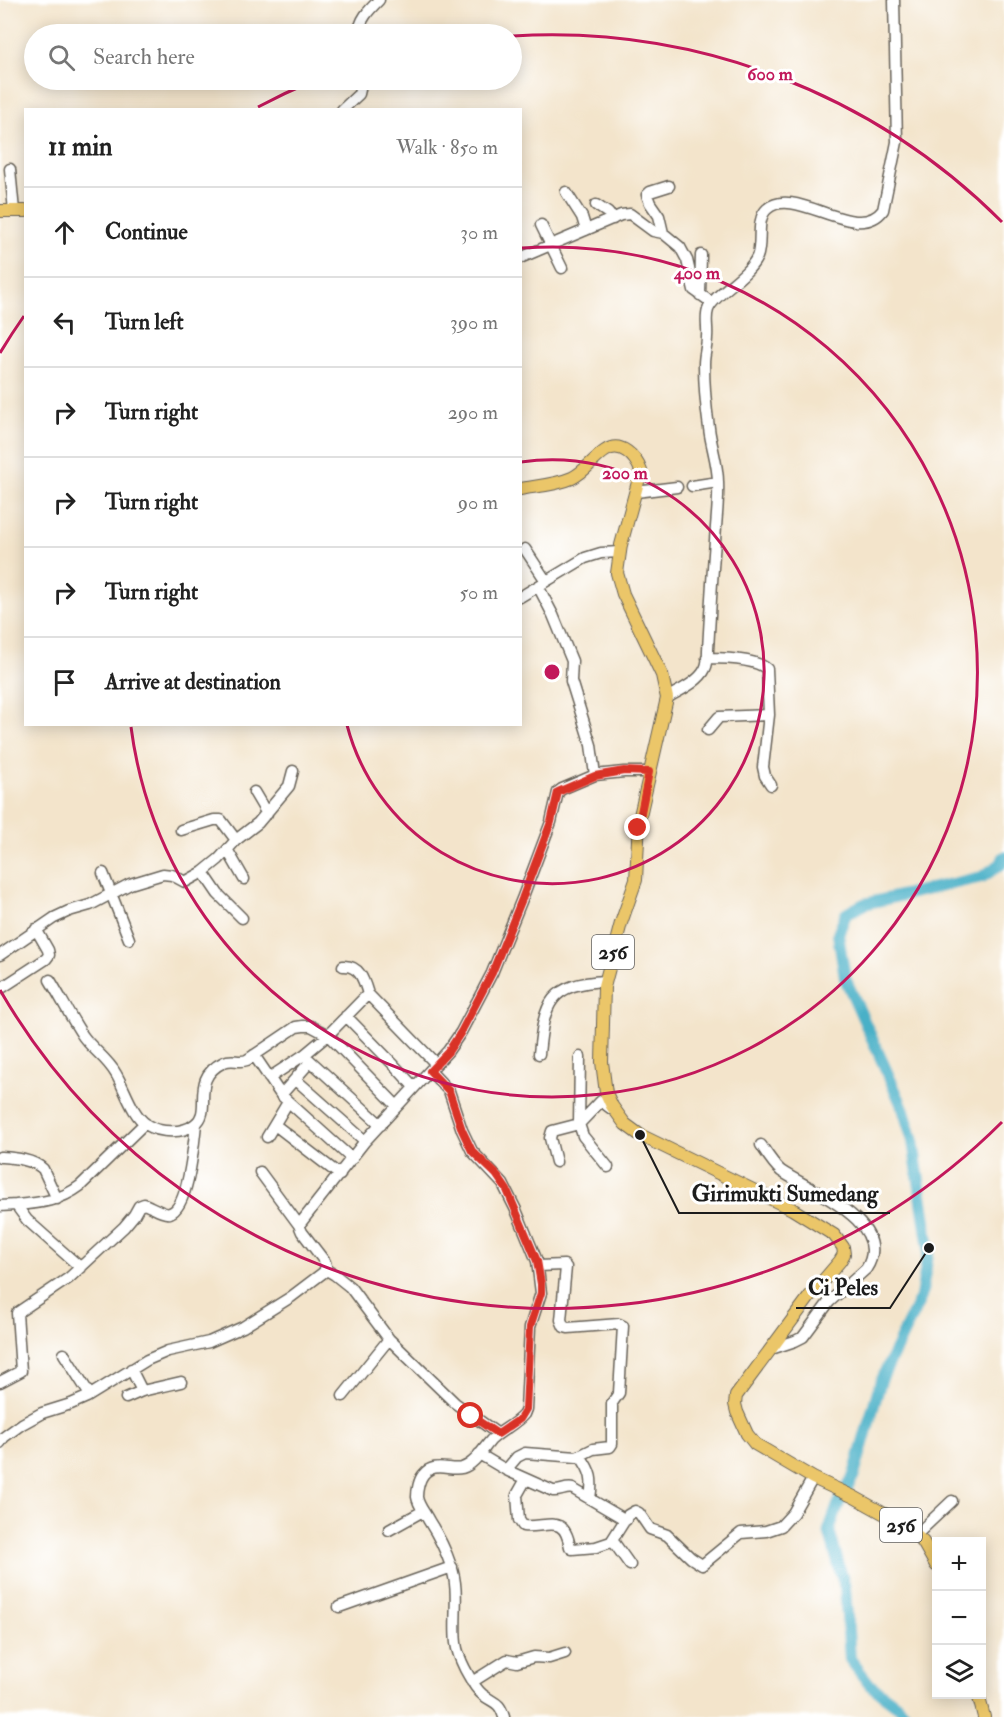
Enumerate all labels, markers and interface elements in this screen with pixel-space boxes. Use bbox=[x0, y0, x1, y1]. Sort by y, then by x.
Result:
search box bbox=[24, 24, 522, 90]
icon: search bbox=[45, 41, 78, 74]
text: Search here bbox=[93, 43, 195, 71]
text: 600 m bbox=[747, 63, 794, 86]
text: 11 min bbox=[48, 131, 113, 163]
text: Walk · 850 m bbox=[396, 135, 498, 160]
icon: ahead bbox=[48, 216, 81, 249]
text: Continue bbox=[105, 218, 188, 246]
text: 30 m bbox=[460, 220, 498, 245]
text: 400 m bbox=[673, 262, 721, 285]
icon: left bbox=[48, 306, 81, 339]
text: Turn left bbox=[105, 308, 184, 336]
text: 390 m bbox=[450, 310, 498, 335]
icon: right bbox=[48, 396, 81, 429]
text: Turn right bbox=[105, 398, 198, 426]
text: 290 m bbox=[448, 400, 498, 425]
text: 200 m bbox=[602, 462, 649, 485]
icon: right bbox=[48, 486, 81, 519]
text: Turn right bbox=[105, 488, 198, 516]
text: 90 m bbox=[458, 490, 498, 515]
icon: right bbox=[48, 576, 81, 609]
text: Turn right bbox=[105, 578, 198, 606]
text: 50 m bbox=[459, 580, 498, 605]
centre of rings bbox=[542, 662, 562, 682]
icon: arrive bbox=[48, 666, 81, 699]
text: Arrive at destination bbox=[105, 668, 281, 696]
route end bbox=[624, 814, 650, 840]
road number: 256 bbox=[592, 935, 634, 969]
callout: Girimukti Sumedang bbox=[679, 1173, 890, 1213]
text: Girimukti Sumedang bbox=[692, 1180, 879, 1209]
callout: Ci Peles bbox=[796, 1268, 890, 1308]
text: Ci Peles bbox=[808, 1274, 879, 1302]
route start bbox=[457, 1402, 483, 1428]
road number: 256 bbox=[880, 1508, 922, 1542]
map controls bbox=[932, 1537, 986, 1699]
button: + bbox=[932, 1537, 986, 1591]
button: − bbox=[932, 1591, 986, 1645]
button: layers bbox=[932, 1645, 986, 1699]

